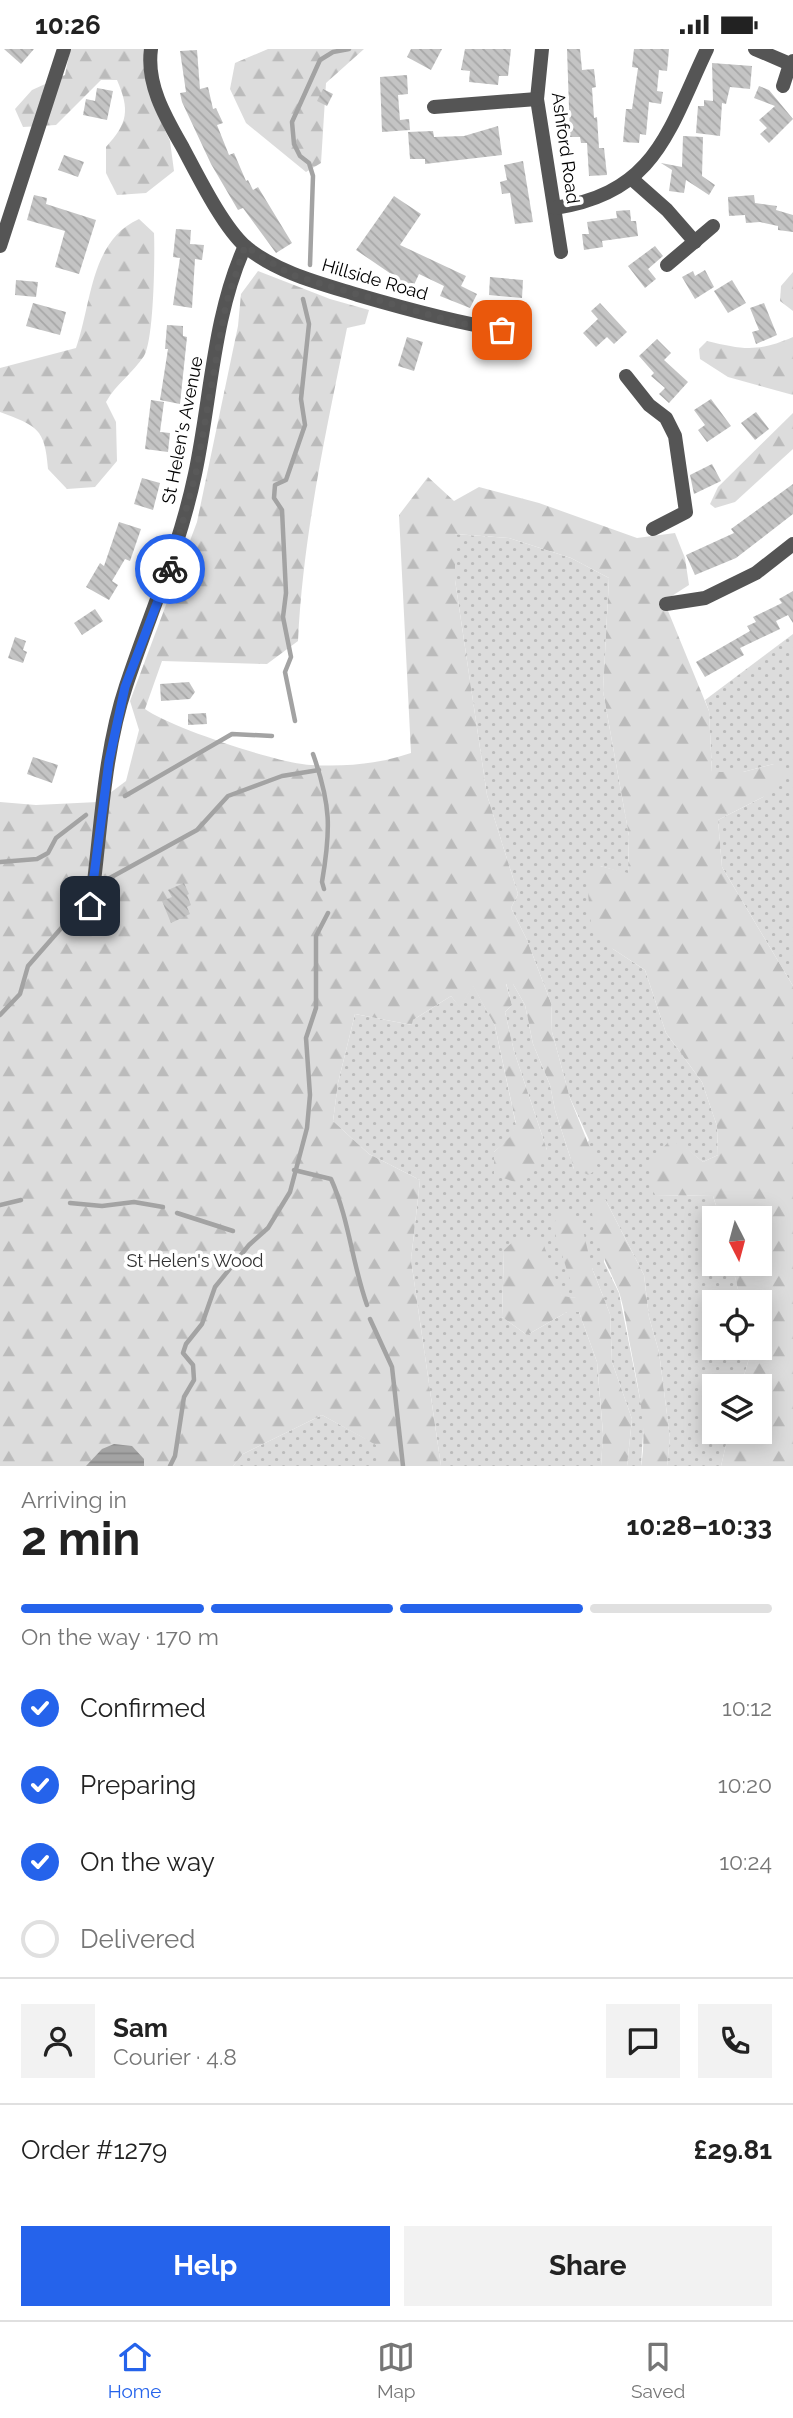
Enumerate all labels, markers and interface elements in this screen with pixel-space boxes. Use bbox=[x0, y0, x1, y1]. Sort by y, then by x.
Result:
text: 10:26 bbox=[35, 10, 101, 40]
street label: Ashford Road bbox=[548, 91, 584, 205]
street label: Hillside Road bbox=[320, 254, 430, 304]
pin bbox=[472, 300, 532, 360]
icon: bag bbox=[483, 311, 521, 349]
street label: St Helen's Avenue bbox=[157, 354, 207, 506]
courier bbox=[135, 534, 205, 604]
icon: bike bbox=[151, 550, 189, 588]
pin bbox=[60, 876, 120, 936]
icon: home bbox=[71, 887, 109, 925]
north arrow bbox=[702, 1206, 772, 1276]
map controls bbox=[702, 1206, 772, 1444]
park label: St Helen's Wood bbox=[126, 1250, 264, 1271]
button: locate bbox=[702, 1290, 772, 1360]
button: layers bbox=[702, 1374, 772, 1444]
text: Arriving in bbox=[21, 1486, 127, 1513]
text: 10:28–10:33 bbox=[626, 1511, 772, 1541]
text: 2 min bbox=[21, 1512, 140, 1566]
text: On the way · 170 m bbox=[21, 1623, 219, 1650]
icon: check bbox=[21, 1689, 59, 1727]
text: Confirmed bbox=[80, 1693, 206, 1723]
text: 10:12 bbox=[722, 1694, 772, 1721]
icon: check bbox=[21, 1766, 59, 1804]
text: Preparing bbox=[80, 1770, 196, 1800]
text: 10:20 bbox=[718, 1771, 772, 1798]
icon: check bbox=[21, 1843, 59, 1881]
text: On the way bbox=[80, 1847, 215, 1877]
text: 10:24 bbox=[719, 1848, 772, 1875]
text: Delivered bbox=[80, 1924, 195, 1954]
button: person bbox=[21, 2004, 95, 2078]
button: chat bbox=[606, 2004, 680, 2078]
button: phone bbox=[698, 2004, 772, 2078]
text: Sam bbox=[113, 2013, 168, 2043]
text: Courier · 4.8 bbox=[113, 2043, 237, 2070]
text: Order #1279 bbox=[21, 2135, 167, 2165]
text: £29.81 bbox=[693, 2135, 772, 2165]
button: Help bbox=[21, 2226, 390, 2306]
button: Share bbox=[404, 2226, 772, 2306]
tab: Home bbox=[108, 2338, 161, 2402]
tab: Map bbox=[377, 2338, 416, 2402]
tab: Saved bbox=[631, 2338, 685, 2402]

